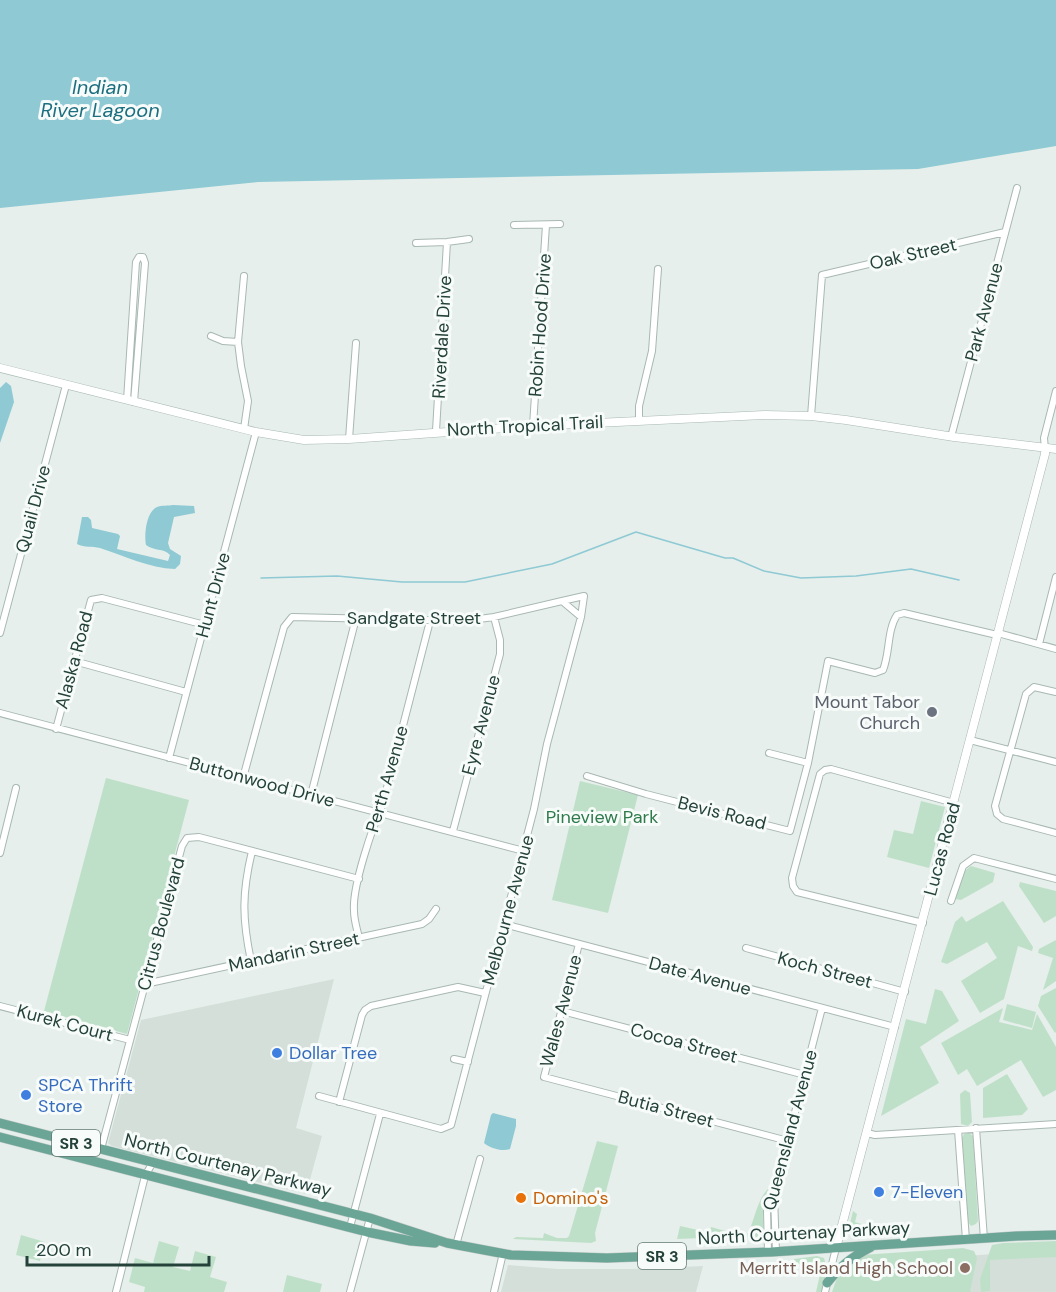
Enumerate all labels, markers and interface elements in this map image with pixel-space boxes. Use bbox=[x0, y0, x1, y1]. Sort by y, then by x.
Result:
water label: Indian River Lagoon bbox=[40, 74, 160, 123]
street label: Oak Street bbox=[867, 232, 959, 276]
street label: Robin Hood Drive bbox=[523, 252, 557, 398]
street label: Park Avenue bbox=[959, 260, 1009, 364]
street label: Riverdale Drive bbox=[427, 275, 457, 399]
street label: North Tropical Trail bbox=[446, 410, 604, 442]
street label: Quail Drive bbox=[10, 463, 56, 555]
street label: Hunt Drive bbox=[190, 550, 236, 640]
street label: Sandgate Street bbox=[347, 606, 481, 630]
street label: Alaska Road bbox=[49, 608, 99, 712]
street label: Eyre Avenue bbox=[456, 672, 506, 778]
place label: Mount Tabor Church bbox=[815, 690, 920, 735]
marker: Mount Tabor Church bbox=[925, 705, 939, 719]
street label: Perth Avenue bbox=[360, 723, 414, 835]
street label: Buttonwood Drive bbox=[187, 751, 337, 813]
street label: Bevis Road bbox=[675, 790, 769, 836]
street label: Lucas Road bbox=[918, 800, 966, 898]
park label: Pineview Park bbox=[546, 805, 658, 829]
street label: Melbourne Avenue bbox=[476, 832, 540, 988]
street label: Citrus Boulevard bbox=[132, 855, 190, 993]
street label: Mandarin Street bbox=[226, 926, 362, 978]
street label: Koch Street bbox=[775, 946, 875, 994]
street label: Date Avenue bbox=[646, 951, 754, 1001]
street label: Wales Avenue bbox=[534, 952, 588, 1070]
street label: Kurek Court bbox=[14, 999, 116, 1047]
street label: Cocoa Street bbox=[628, 1017, 740, 1069]
place label: Dollar Tree bbox=[289, 1041, 377, 1065]
marker: Dollar Tree bbox=[270, 1046, 284, 1060]
street label: Queensland Avenue bbox=[757, 1047, 823, 1213]
place label: SPCA Thrift Store bbox=[38, 1073, 133, 1118]
street label: Butia Street bbox=[615, 1085, 717, 1133]
marker: SPCA Thrift Store bbox=[19, 1088, 33, 1102]
street label: North Courtenay Parkway bbox=[122, 1128, 334, 1202]
road number: SR 3 bbox=[52, 1130, 100, 1156]
place label: 7-Eleven bbox=[891, 1180, 963, 1204]
marker: 7-Eleven bbox=[872, 1185, 886, 1199]
place label: Domino's bbox=[533, 1186, 609, 1210]
marker: Domino's bbox=[514, 1191, 528, 1205]
street label: North Courtenay Parkway bbox=[697, 1215, 911, 1251]
scale bar bbox=[27, 1229, 208, 1267]
text: 200 m bbox=[36, 1238, 92, 1262]
road number: SR 3 bbox=[638, 1243, 686, 1269]
place label: Merritt Island High School bbox=[739, 1256, 953, 1280]
marker: Merritt Island High School bbox=[958, 1261, 972, 1275]

